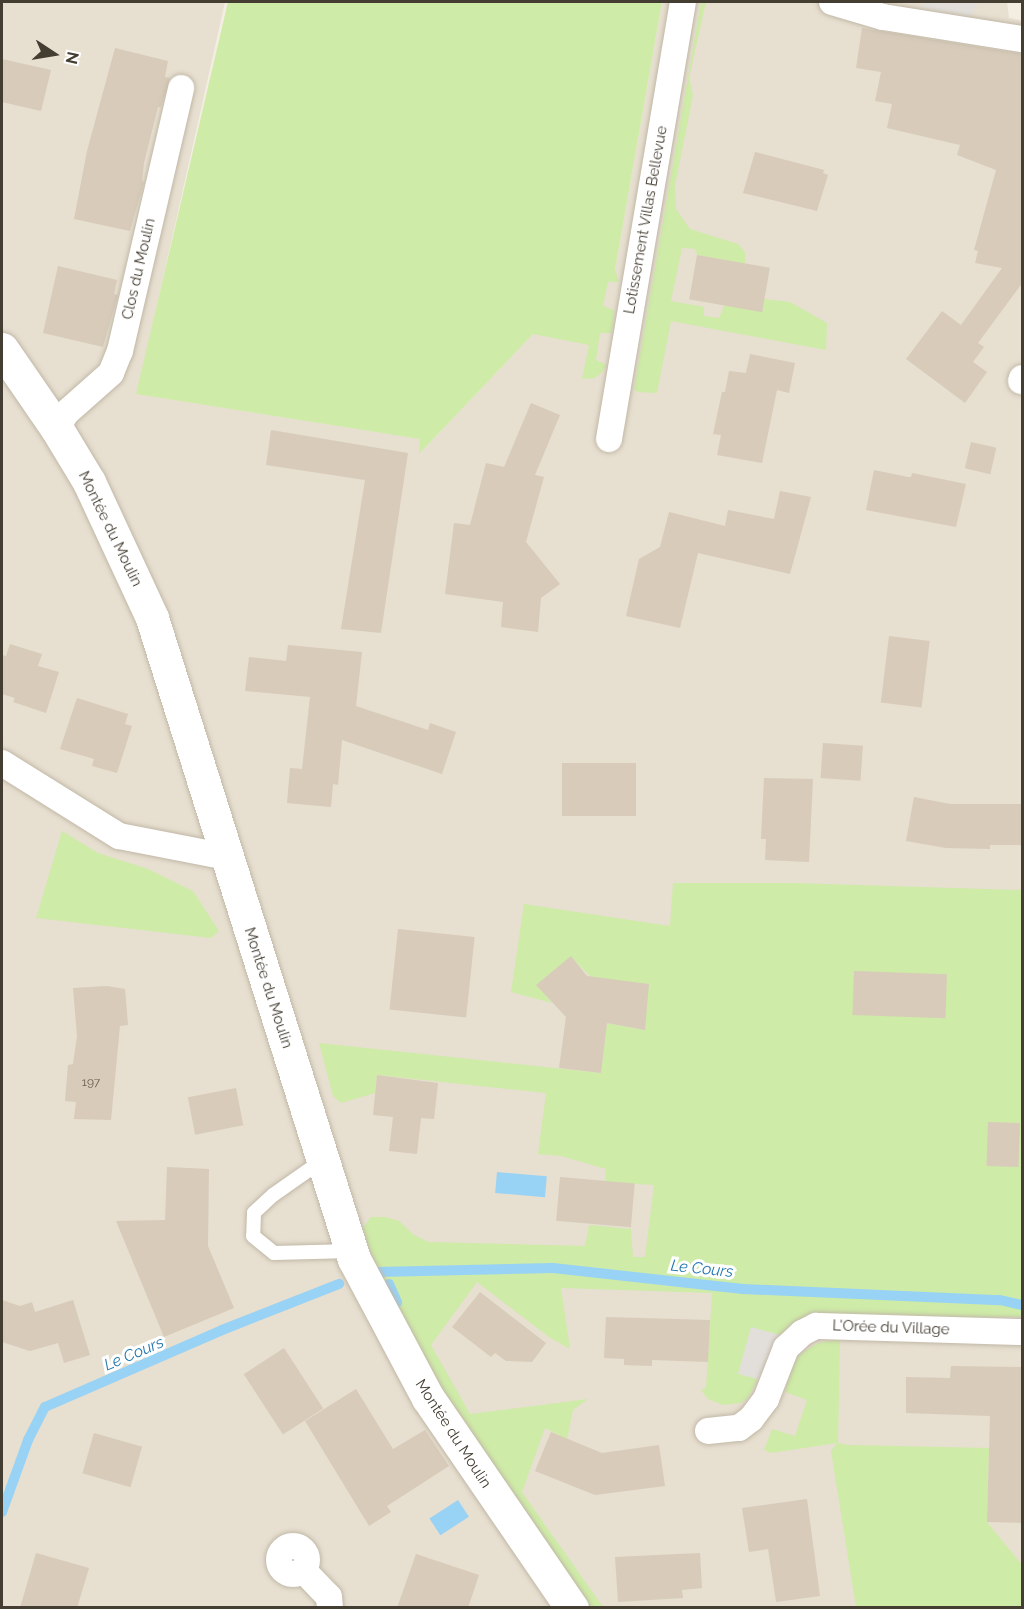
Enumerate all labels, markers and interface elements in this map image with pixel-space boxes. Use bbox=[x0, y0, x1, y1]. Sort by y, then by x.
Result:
north arrow bbox=[24, 24, 84, 84]
text: N bbox=[62, 50, 83, 66]
street label: Lotissement Villas Bellevue bbox=[621, 124, 671, 316]
street label: Clos du Moulin bbox=[119, 217, 159, 321]
street label: Montée du Moulin bbox=[74, 468, 146, 590]
street label: Montée du Moulin bbox=[240, 925, 296, 1051]
house number: 197 bbox=[82, 1076, 100, 1090]
water label: Le Cours bbox=[670, 1256, 734, 1282]
street label: L'Orée du Village bbox=[832, 1317, 950, 1339]
water label: Le Cours bbox=[101, 1333, 167, 1375]
street label: Montée du Moulin bbox=[411, 1376, 495, 1492]

